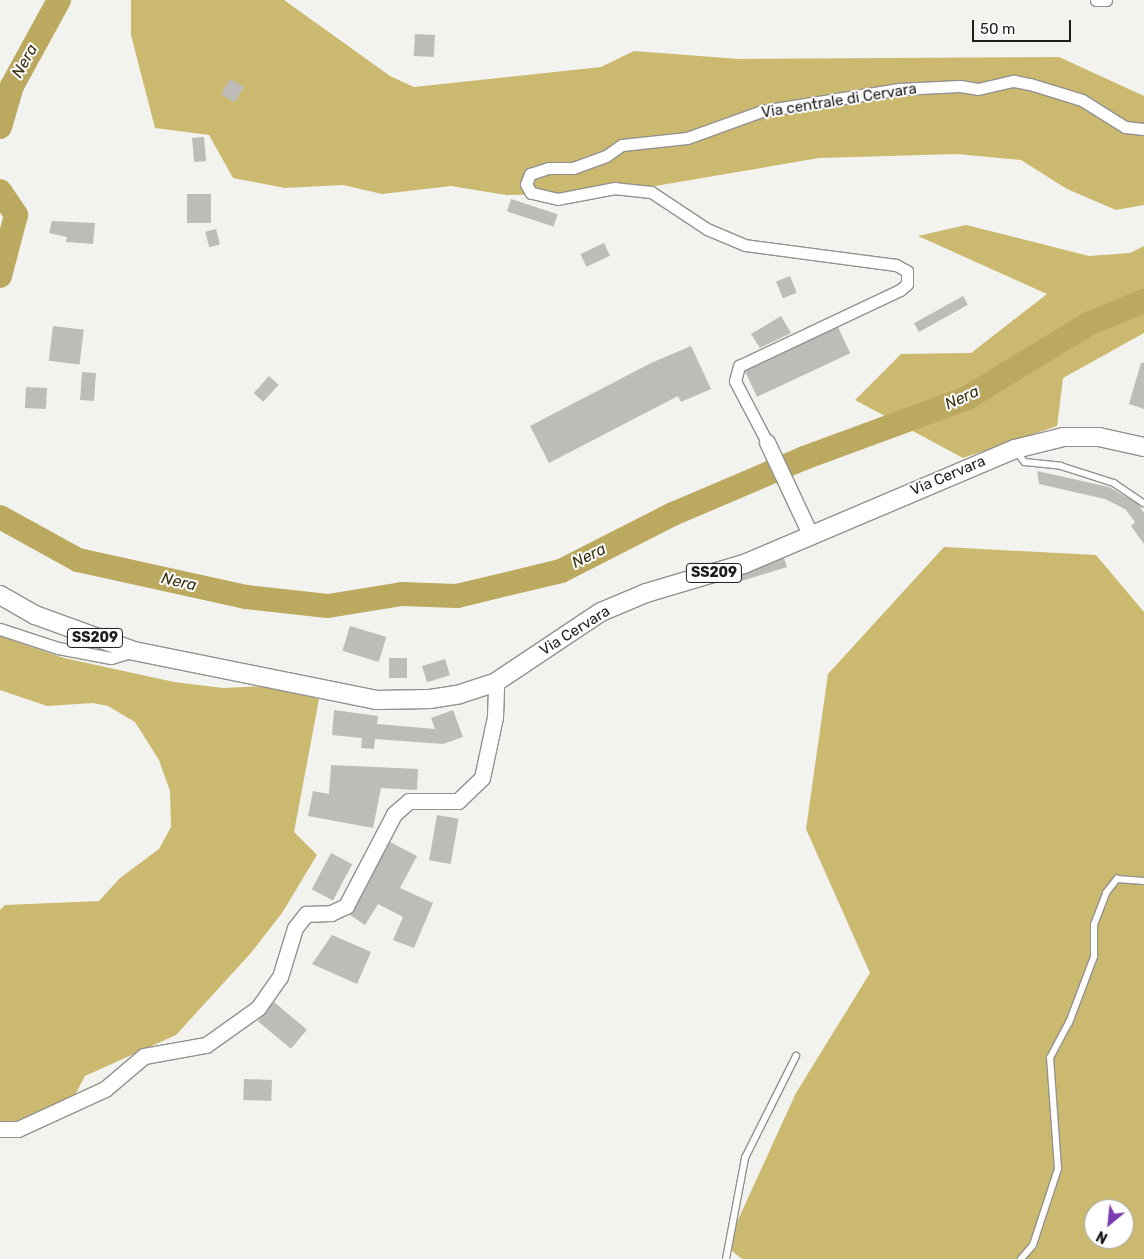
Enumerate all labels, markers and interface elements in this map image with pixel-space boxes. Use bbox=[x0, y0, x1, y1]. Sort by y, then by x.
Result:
scale bar bbox=[974, 10, 1073, 42]
text: 50 m bbox=[980, 20, 1015, 38]
water label: Nera bbox=[8, 41, 42, 81]
street label: Via centrale di Cervara bbox=[760, 80, 918, 122]
water label: Nera bbox=[942, 382, 982, 414]
street label: Via Cervara bbox=[908, 452, 988, 500]
water label: Nera bbox=[569, 539, 609, 573]
road number: SS209 bbox=[685, 562, 743, 584]
water label: Nera bbox=[160, 569, 198, 595]
street label: Via Cervara bbox=[536, 602, 614, 660]
road number: SS209 bbox=[66, 626, 124, 650]
north arrow bbox=[1084, 1199, 1134, 1249]
text: N bbox=[1094, 1227, 1111, 1247]

